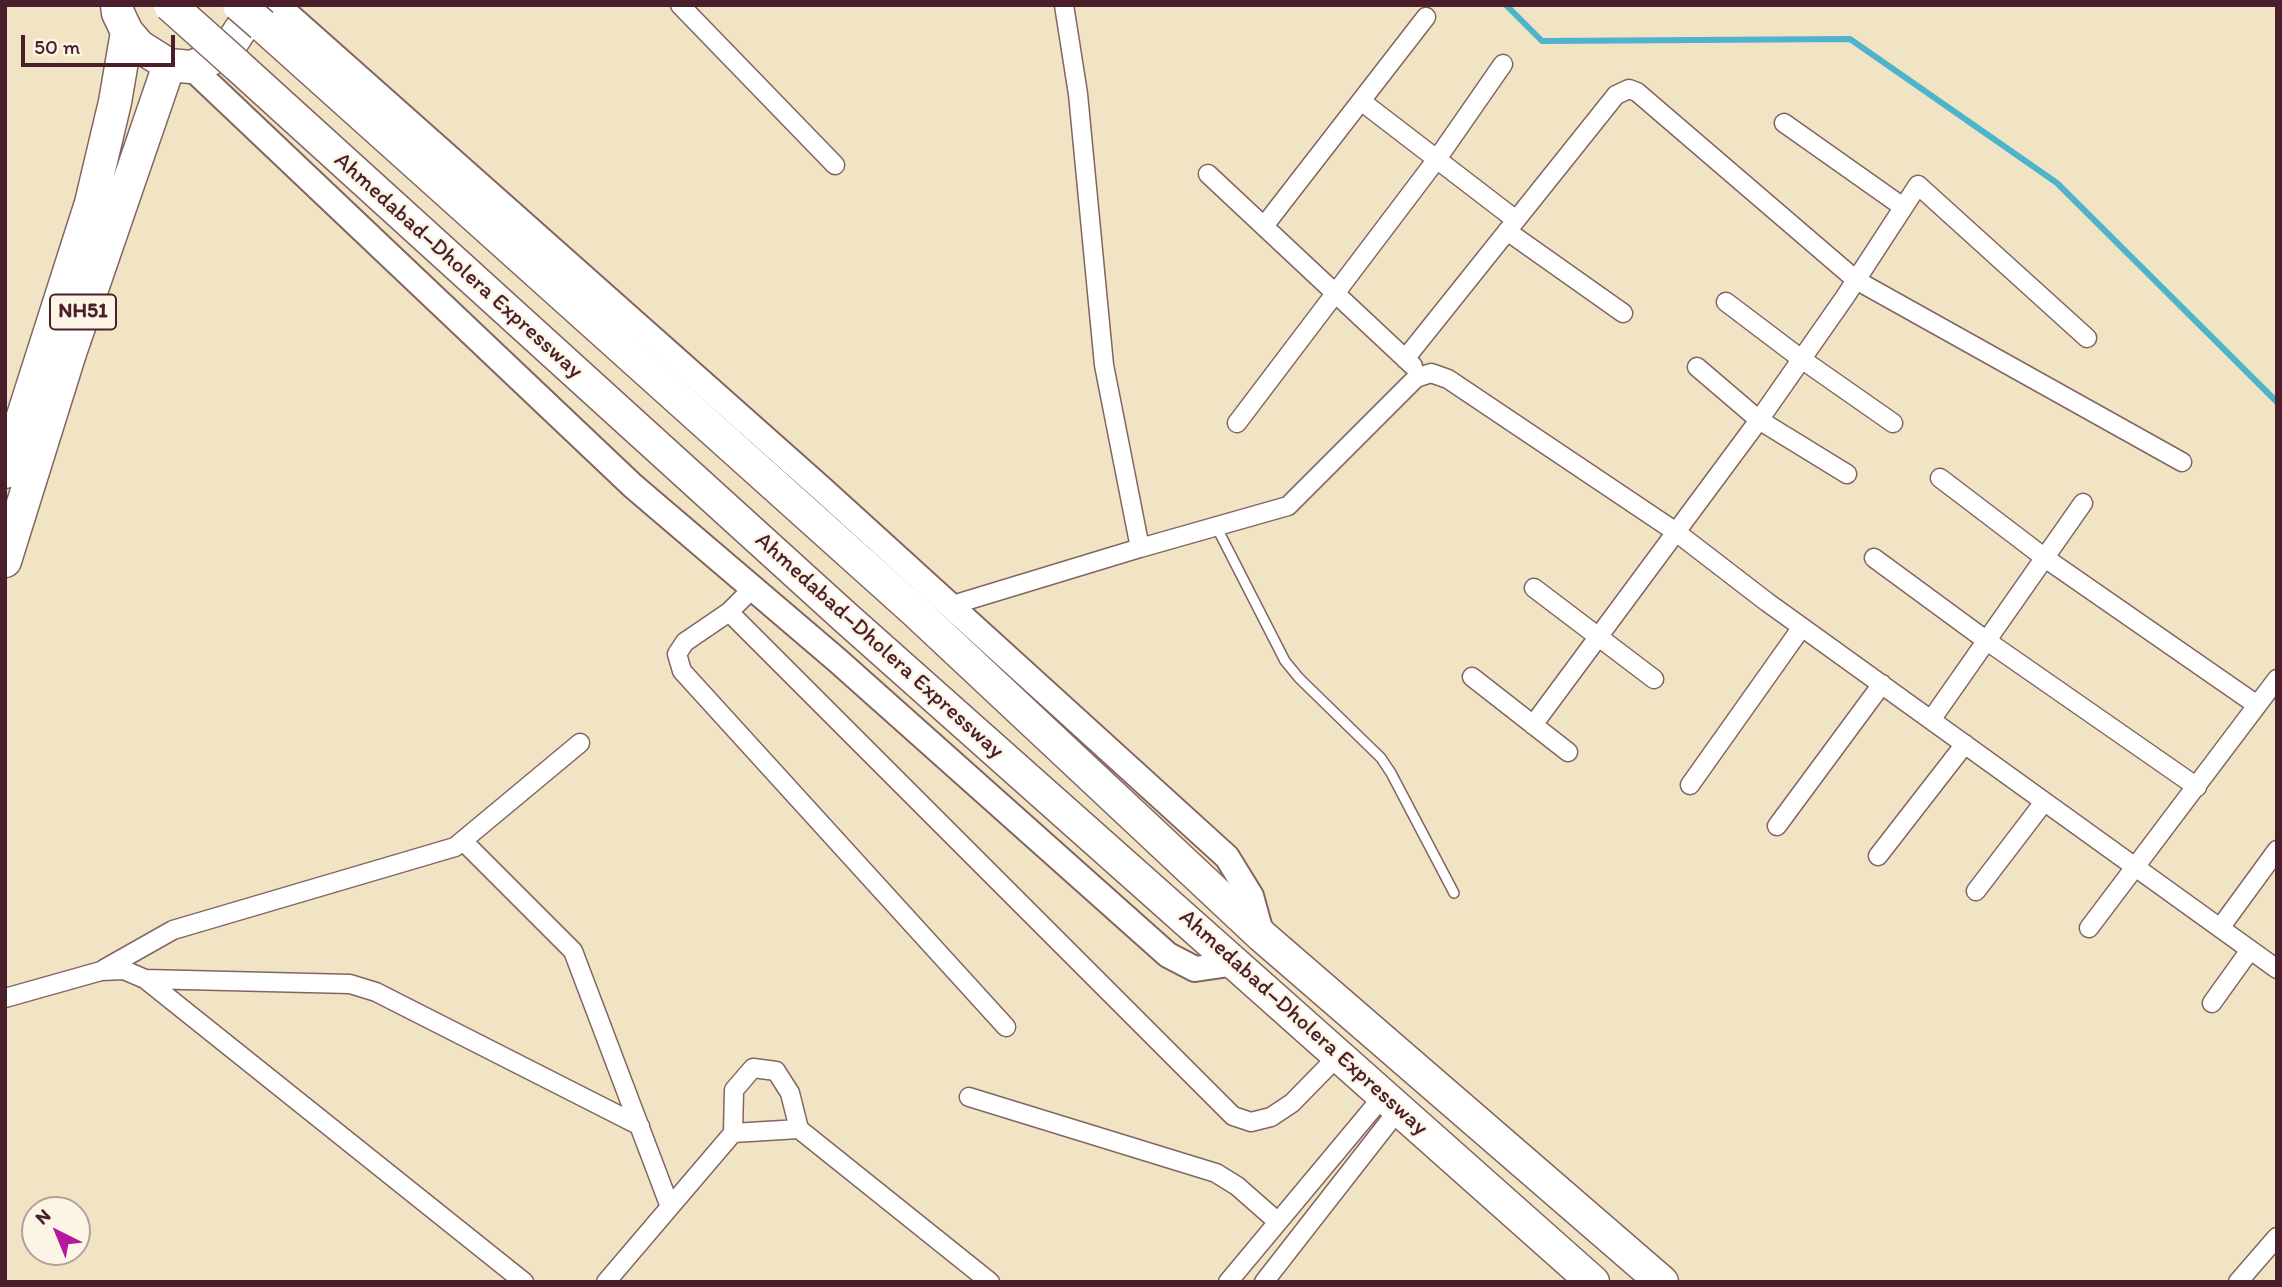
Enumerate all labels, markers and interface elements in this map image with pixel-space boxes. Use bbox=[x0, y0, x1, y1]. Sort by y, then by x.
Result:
scale bar bbox=[24, 21, 178, 65]
text: 50 m bbox=[34, 34, 80, 59]
street label: Ahmedabad–Dholera Expressway bbox=[328, 147, 588, 385]
road number: NH51 bbox=[50, 294, 116, 330]
street label: Ahmedabad–Dholera Expressway bbox=[749, 527, 1009, 765]
street label: Ahmedabad–Dholera Expressway bbox=[1173, 904, 1433, 1142]
north arrow bbox=[21, 1196, 91, 1266]
text: N bbox=[30, 1204, 55, 1230]

